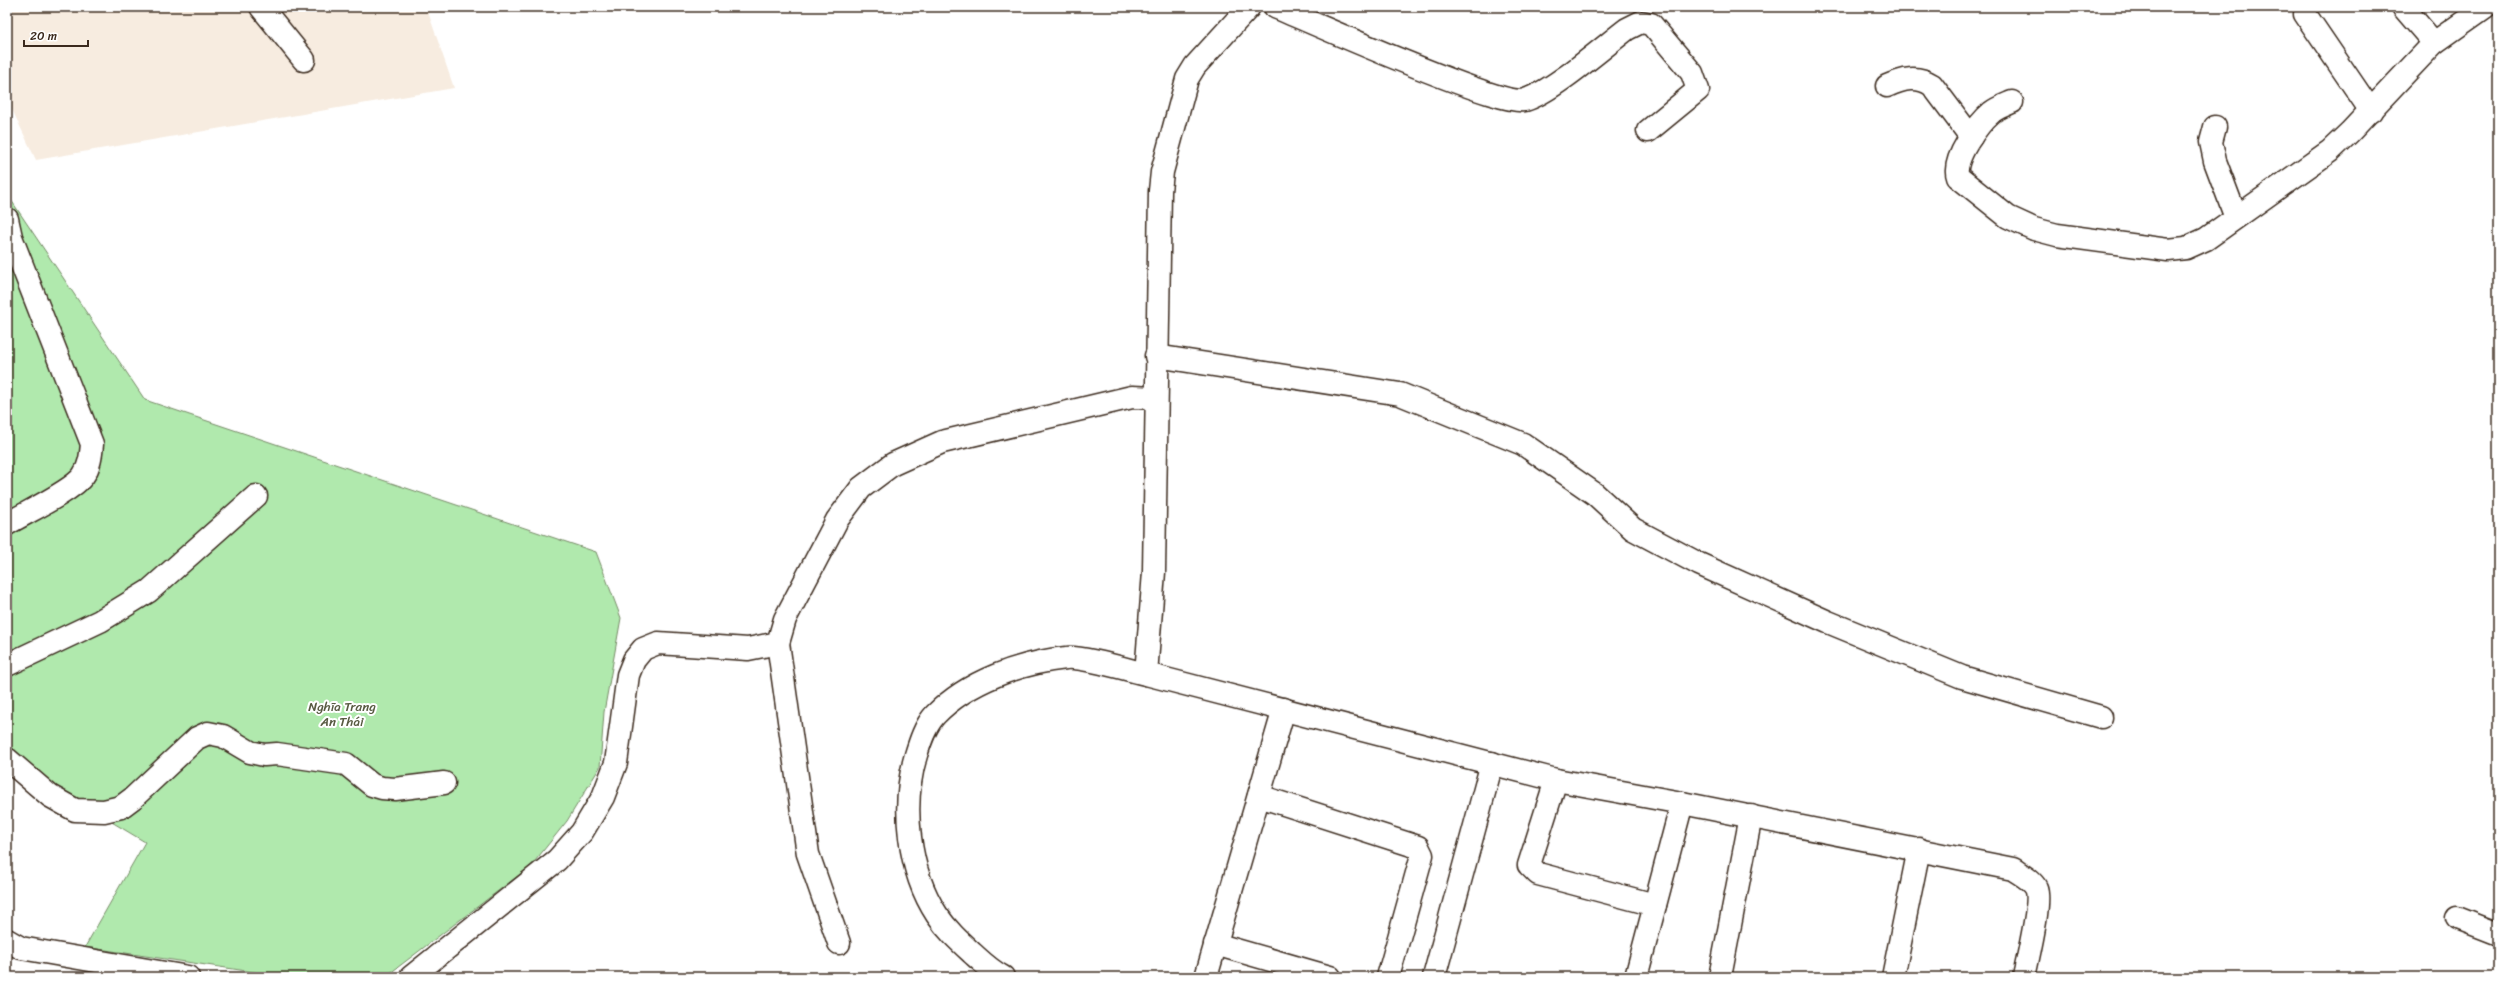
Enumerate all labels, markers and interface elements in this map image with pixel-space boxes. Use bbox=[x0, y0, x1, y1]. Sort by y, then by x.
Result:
scale bar bbox=[24, 22, 88, 48]
text: 20 m bbox=[30, 25, 57, 47]
park label: Nghĩa Trang An Thái bbox=[308, 695, 376, 733]

